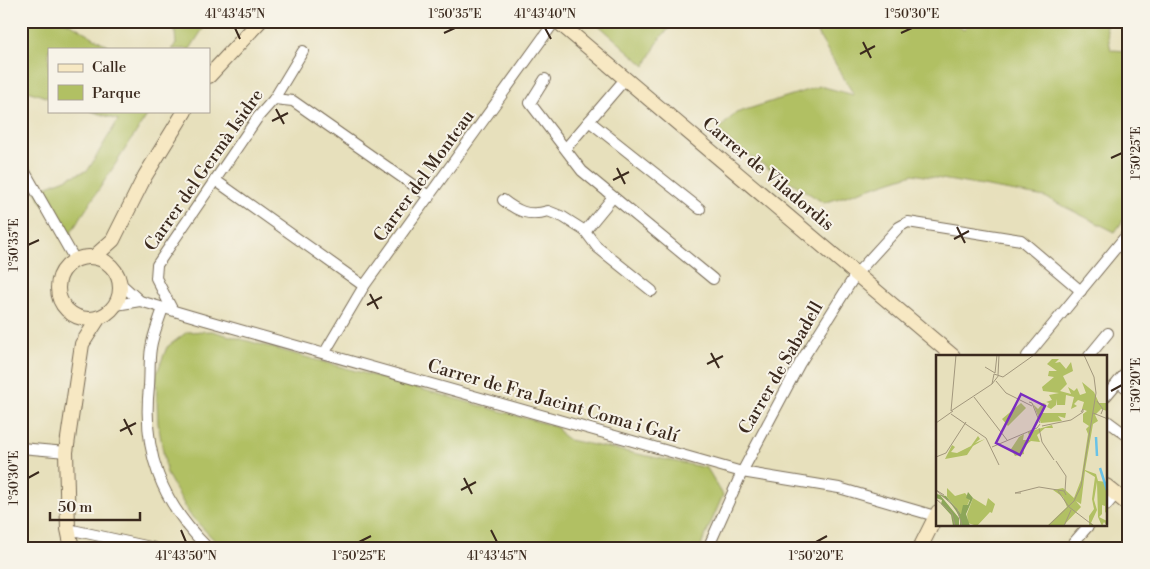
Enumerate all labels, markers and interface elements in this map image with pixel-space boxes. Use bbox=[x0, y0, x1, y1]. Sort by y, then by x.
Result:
text: 41°43'45"N bbox=[205, 7, 265, 22]
text: 1°50'35"E bbox=[428, 7, 482, 22]
text: 41°43'40"N bbox=[514, 7, 576, 22]
text: 1°50'30"E bbox=[885, 7, 939, 22]
legend bbox=[48, 48, 210, 112]
text: Calle bbox=[92, 58, 126, 77]
text: Parque bbox=[92, 84, 141, 103]
street label: Carrer del Germà Isidre bbox=[139, 84, 269, 256]
street label: Carrer del Montcau bbox=[368, 105, 480, 246]
street label: Carrer de Viladordis bbox=[697, 112, 839, 236]
text: 1°50'25"E bbox=[1129, 126, 1144, 180]
text: 1°50'35"E bbox=[7, 218, 22, 272]
street label: Carrer de Sabadell bbox=[734, 297, 829, 439]
street label: Carrer de Fra Jacint Coma i Galí bbox=[425, 354, 682, 448]
inset map bbox=[936, 355, 1108, 526]
text: 1°50'20"E bbox=[1129, 358, 1144, 412]
text: 1°50'30"E bbox=[7, 451, 22, 505]
scale bar bbox=[50, 489, 140, 521]
text: 50 m bbox=[58, 498, 92, 517]
text: 41°43'50"N bbox=[155, 549, 217, 564]
text: 1°50'25"E bbox=[332, 549, 386, 564]
text: 41°43'45"N bbox=[467, 549, 527, 564]
text: 1°50'20"E bbox=[789, 549, 843, 564]

